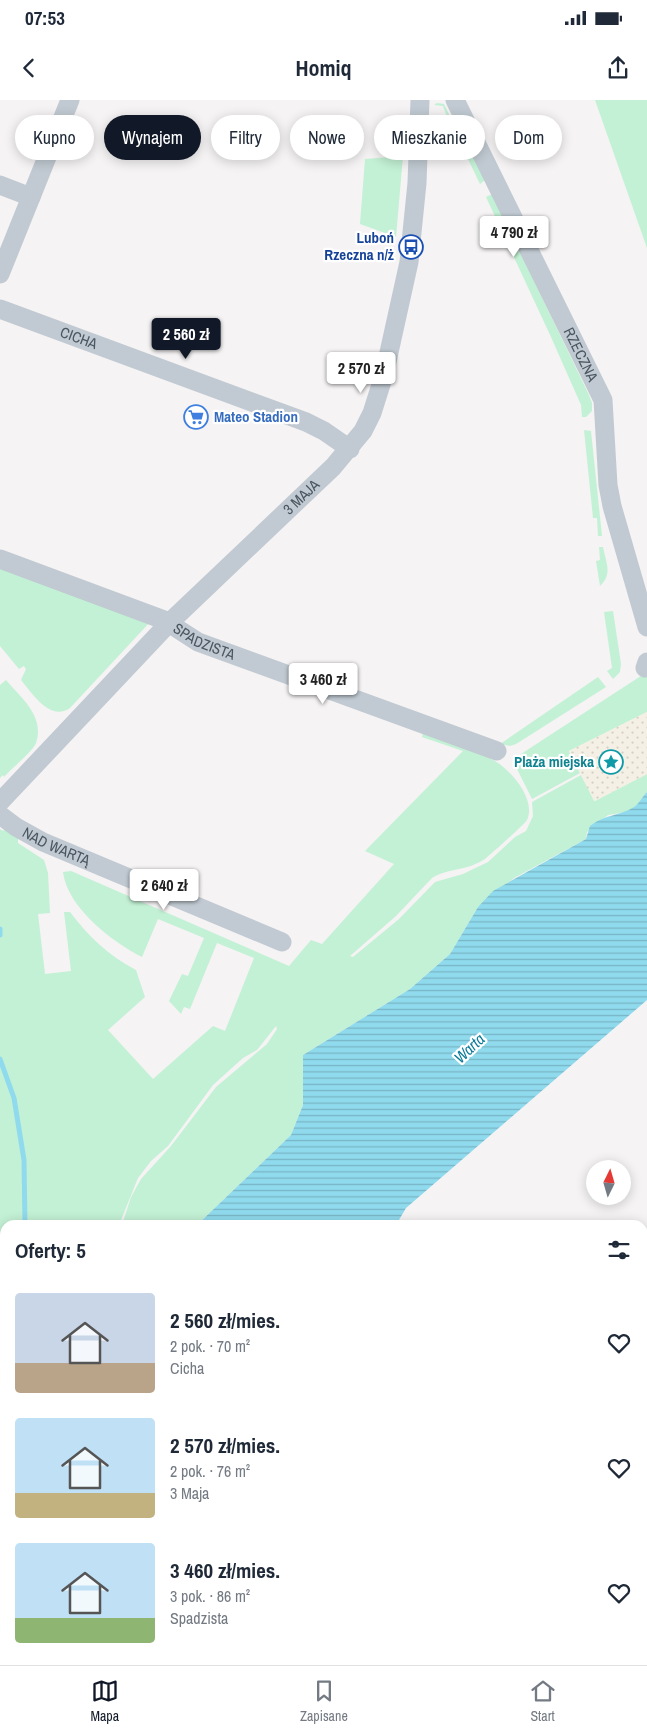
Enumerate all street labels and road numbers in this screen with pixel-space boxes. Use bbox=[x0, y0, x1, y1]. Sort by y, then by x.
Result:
street label: CICHA bbox=[57, 321, 101, 354]
street label: RZECZNA bbox=[559, 324, 604, 386]
street label: 3 MAJA bbox=[278, 474, 325, 519]
street label: SPADZISTA bbox=[169, 618, 239, 665]
street label: NAD WARTĄ bbox=[19, 822, 94, 871]

